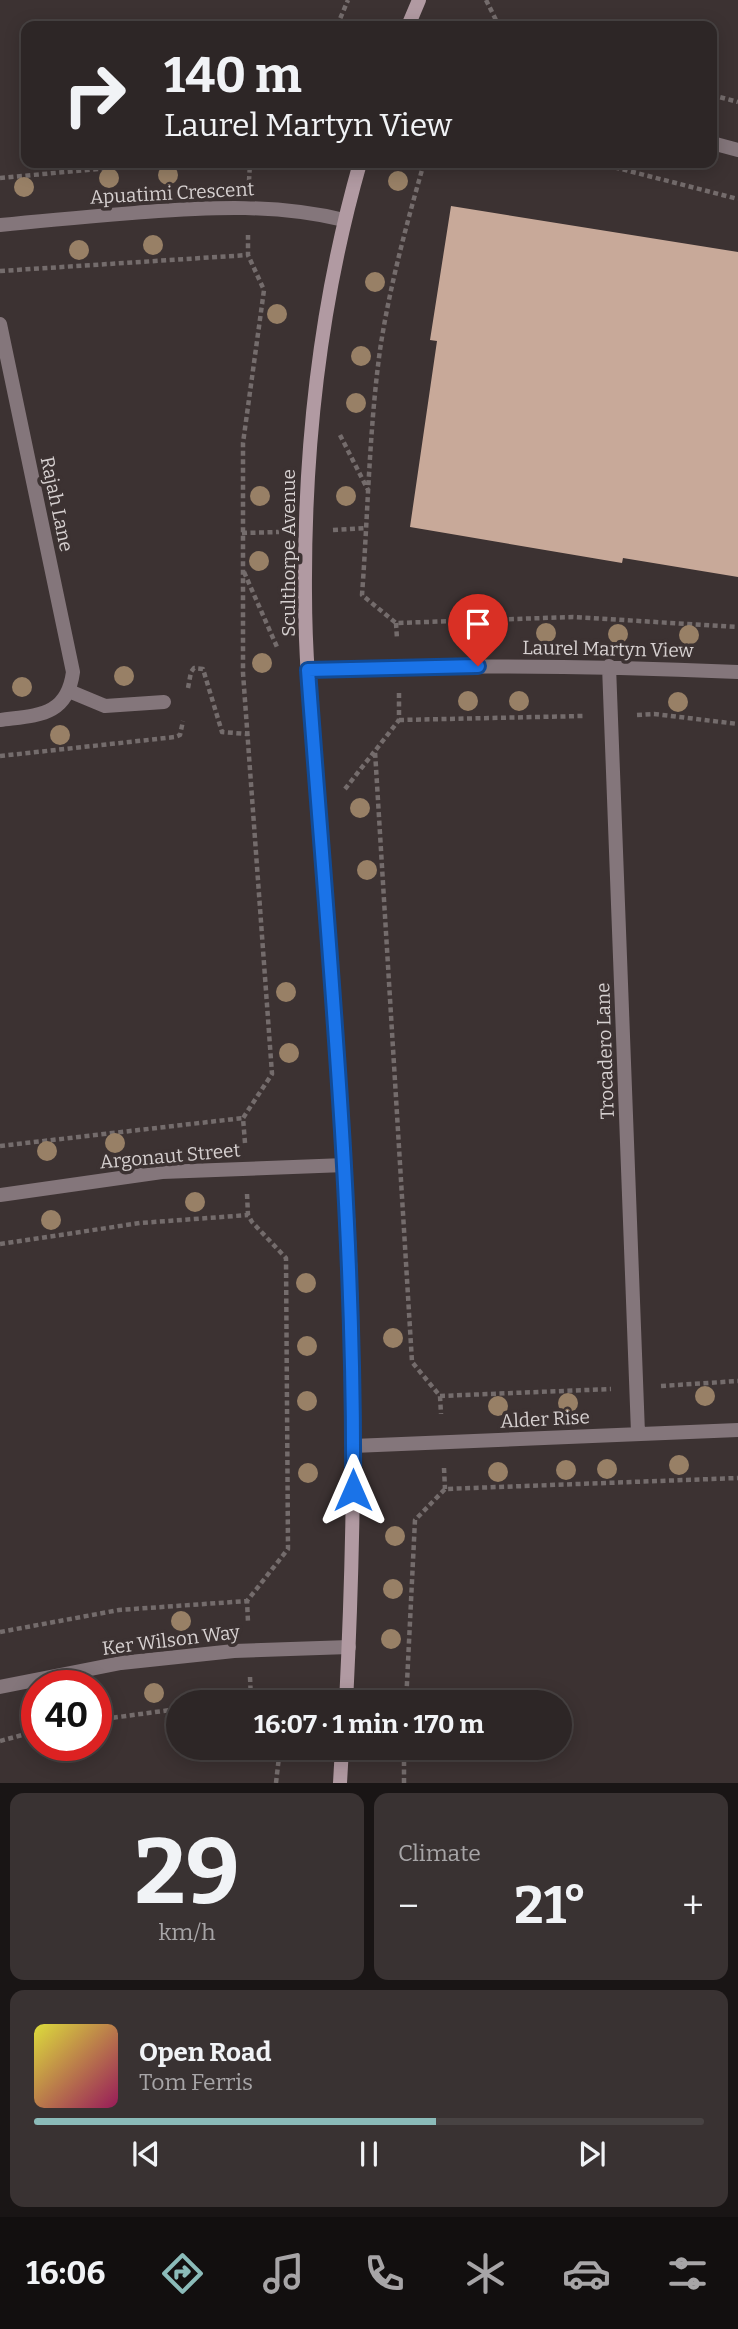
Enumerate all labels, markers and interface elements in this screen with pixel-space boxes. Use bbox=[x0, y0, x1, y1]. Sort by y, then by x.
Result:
text: 140 m bbox=[164, 46, 302, 105]
icon: right bbox=[49, 49, 140, 140]
text: Laurel Martyn View bbox=[164, 106, 452, 144]
street label: Apuatimi Crescent bbox=[89, 177, 255, 209]
street label: Rajah Lane bbox=[36, 454, 78, 554]
street label: Sculthorpe Avenue bbox=[277, 469, 300, 637]
pin bbox=[448, 594, 508, 666]
icon: arrive bbox=[459, 605, 497, 643]
street label: Laurel Martyn View bbox=[522, 636, 695, 662]
street label: Trocadero Lane bbox=[591, 982, 619, 1120]
street label: Argonaut Street bbox=[99, 1138, 241, 1174]
street label: Alder Rise bbox=[499, 1405, 591, 1433]
position arrow bbox=[316, 1453, 390, 1527]
street label: Ker Wilson Way bbox=[101, 1620, 242, 1660]
speed limit sign: 40 bbox=[21, 1670, 112, 1761]
text: 16:07 · 1 min · 170 m bbox=[254, 1709, 484, 1740]
text: 29 bbox=[134, 1818, 240, 1927]
text: Climate bbox=[398, 1839, 481, 1867]
text: 21° bbox=[514, 1874, 587, 1937]
text: − bbox=[398, 1883, 419, 1929]
text: + bbox=[682, 1883, 704, 1929]
text: km/h bbox=[159, 1918, 215, 1946]
text: Open Road bbox=[139, 2037, 271, 2068]
text: Tom Ferris bbox=[139, 2068, 253, 2096]
icon: previous bbox=[127, 2135, 165, 2173]
icon: pause bbox=[350, 2135, 388, 2173]
icon: next bbox=[573, 2135, 611, 2173]
icon: directions bbox=[158, 2249, 207, 2298]
icon: music bbox=[259, 2249, 308, 2298]
icon: phone bbox=[360, 2249, 409, 2298]
icon: climate bbox=[461, 2249, 510, 2298]
icon: car bbox=[562, 2249, 611, 2298]
icon: filters bbox=[663, 2249, 712, 2298]
text: 16:06 bbox=[26, 2254, 105, 2292]

